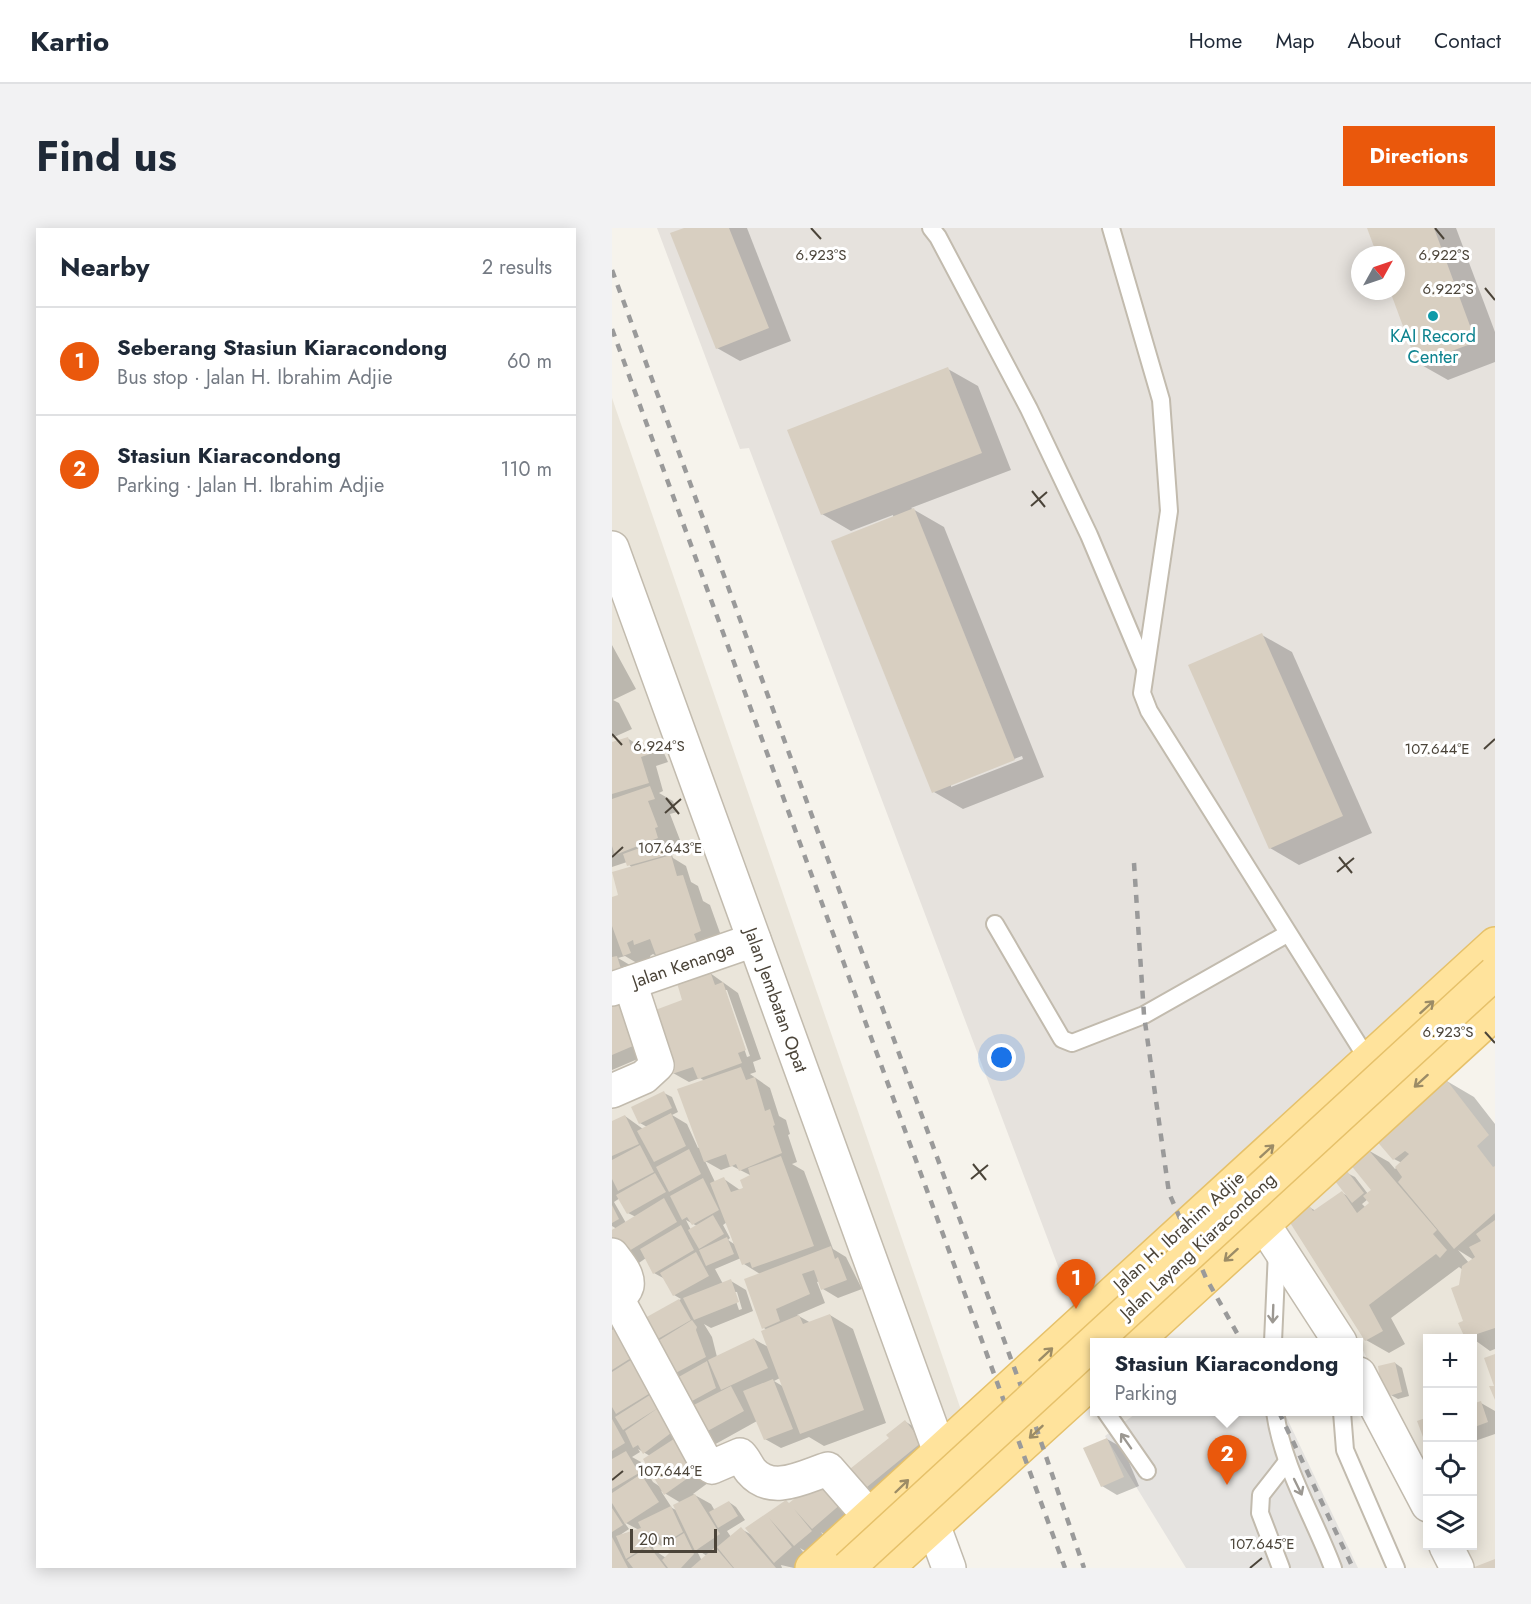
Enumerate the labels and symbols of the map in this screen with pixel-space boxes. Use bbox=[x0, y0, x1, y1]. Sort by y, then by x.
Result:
text: 6.923°S bbox=[796, 244, 846, 266]
text: 6.922°S bbox=[1418, 244, 1470, 266]
north arrow bbox=[1351, 246, 1405, 300]
text: 6.922°S bbox=[1422, 278, 1474, 300]
marker: KAI Record Center bbox=[1426, 309, 1440, 323]
place label: KAI Record Center bbox=[1390, 323, 1476, 370]
text: 6.924°S bbox=[633, 735, 685, 757]
text: 107.644°E bbox=[1404, 738, 1470, 760]
text: 107.643°E bbox=[638, 837, 702, 859]
street label: Jalan Jembatan Opat bbox=[737, 922, 815, 1077]
street label: Jalan Kenanga bbox=[627, 935, 737, 995]
one-way arrow bbox=[1419, 1000, 1434, 1014]
text: 6.923°S bbox=[1423, 1021, 1473, 1043]
your location bbox=[987, 1043, 1016, 1072]
one-way arrow bbox=[1414, 1074, 1429, 1088]
one-way arrow bbox=[1259, 1144, 1274, 1158]
street label: Jalan H. Ibrahim Adjie bbox=[1106, 1165, 1250, 1298]
street label: Jalan Layang Kiaracondong bbox=[1113, 1167, 1282, 1327]
one-way arrow bbox=[1223, 1248, 1238, 1262]
pin: 1 bbox=[1056, 1260, 1096, 1309]
one-way arrow bbox=[1267, 1304, 1279, 1324]
one-way arrow bbox=[1038, 1347, 1053, 1361]
one-way arrow bbox=[1028, 1425, 1043, 1439]
one-way arrow bbox=[1120, 1434, 1132, 1450]
pin: 2 bbox=[1208, 1436, 1246, 1485]
text: 107.644°E bbox=[637, 1460, 703, 1482]
one-way arrow bbox=[1292, 1477, 1304, 1495]
one-way arrow bbox=[894, 1479, 909, 1493]
scale bar bbox=[630, 1526, 717, 1554]
text: 107.645°E bbox=[1230, 1533, 1294, 1555]

